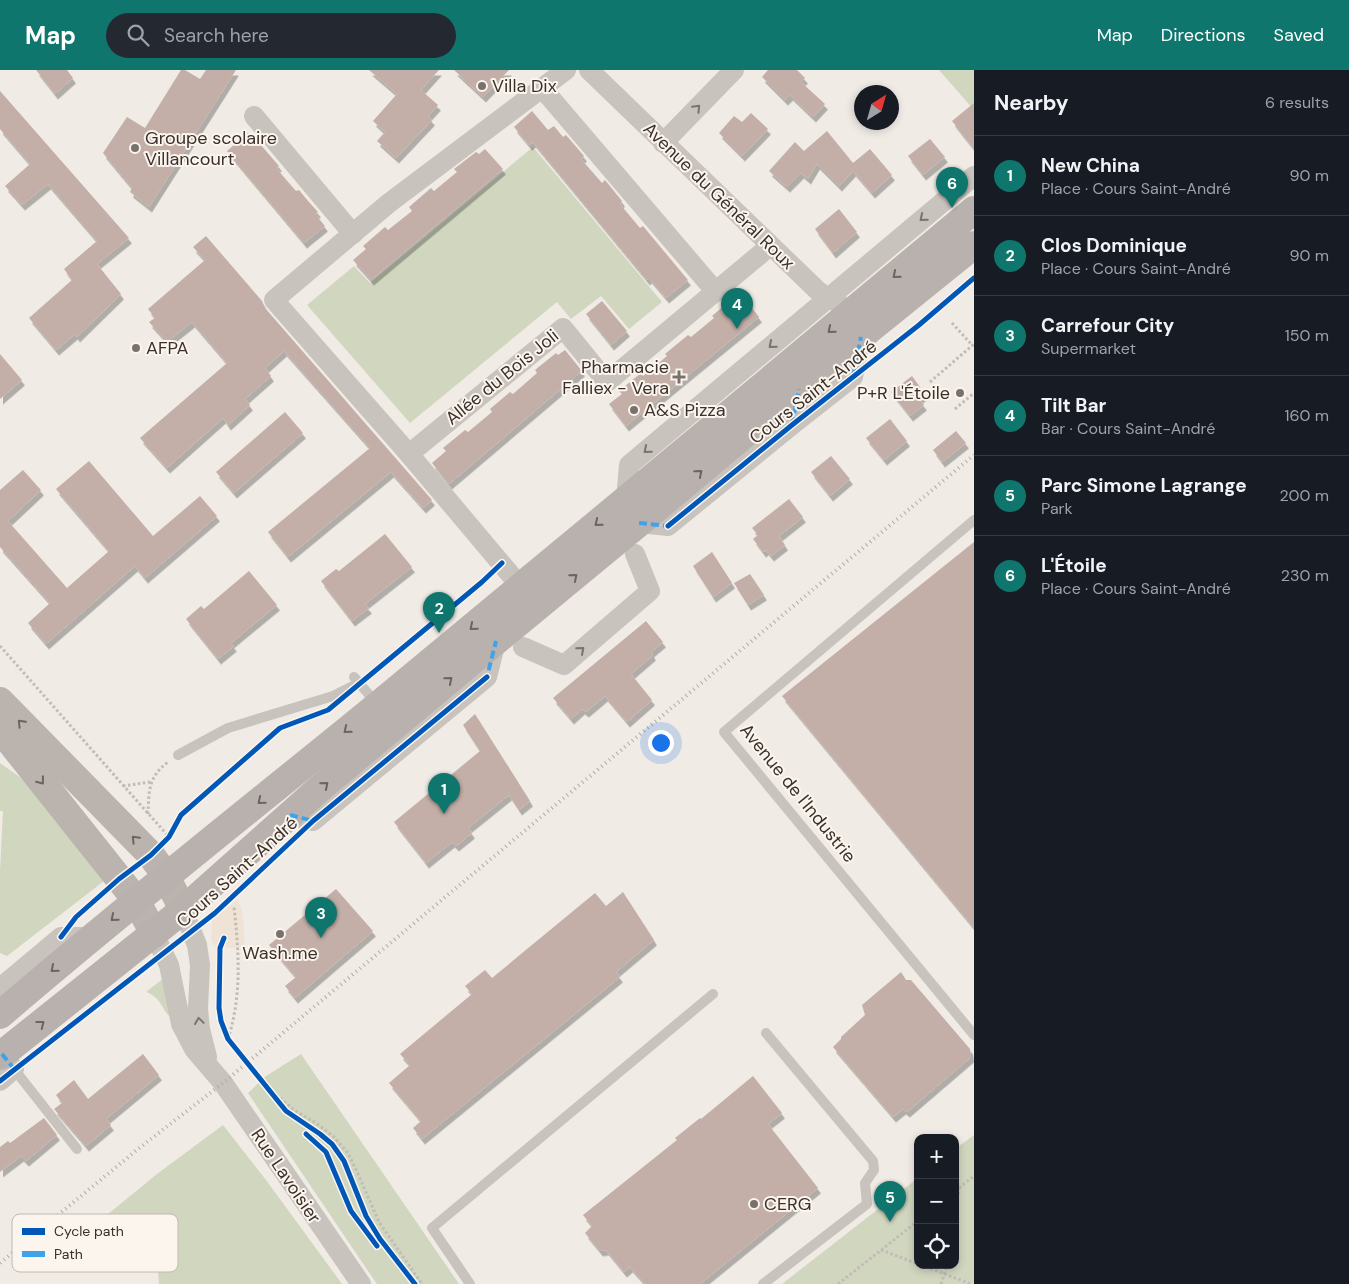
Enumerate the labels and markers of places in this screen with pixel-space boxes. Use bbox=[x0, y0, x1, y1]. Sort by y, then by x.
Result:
place label: Villa Dix bbox=[492, 74, 557, 98]
marker: Villa Dix bbox=[476, 80, 488, 92]
place label: Groupe scolaire Villancourt bbox=[145, 126, 277, 171]
marker: Groupe scolaire Villancourt bbox=[129, 142, 141, 154]
pin: 6 bbox=[936, 167, 968, 208]
pin: 4 bbox=[721, 288, 753, 329]
place label: AFPA bbox=[146, 336, 188, 360]
marker: AFPA bbox=[130, 342, 142, 354]
place label: Pharmacie Falliex - Vera bbox=[562, 355, 669, 400]
marker: Pharmacie Falliex - Vera bbox=[673, 371, 685, 383]
place label: P+R L'Étoile bbox=[857, 381, 950, 405]
marker: P+R L'Étoile bbox=[954, 387, 966, 399]
place label: A&S Pizza bbox=[644, 398, 725, 422]
marker: A&S Pizza bbox=[628, 404, 640, 416]
pin: 2 bbox=[423, 592, 455, 633]
pin: 1 bbox=[428, 773, 460, 814]
pin: 3 bbox=[305, 897, 337, 938]
marker: Wash.me bbox=[274, 928, 286, 940]
place label: Wash.me bbox=[242, 941, 318, 965]
pin: 5 bbox=[874, 1181, 906, 1222]
place label: CERG bbox=[764, 1192, 811, 1216]
marker: CERG bbox=[748, 1198, 760, 1210]

